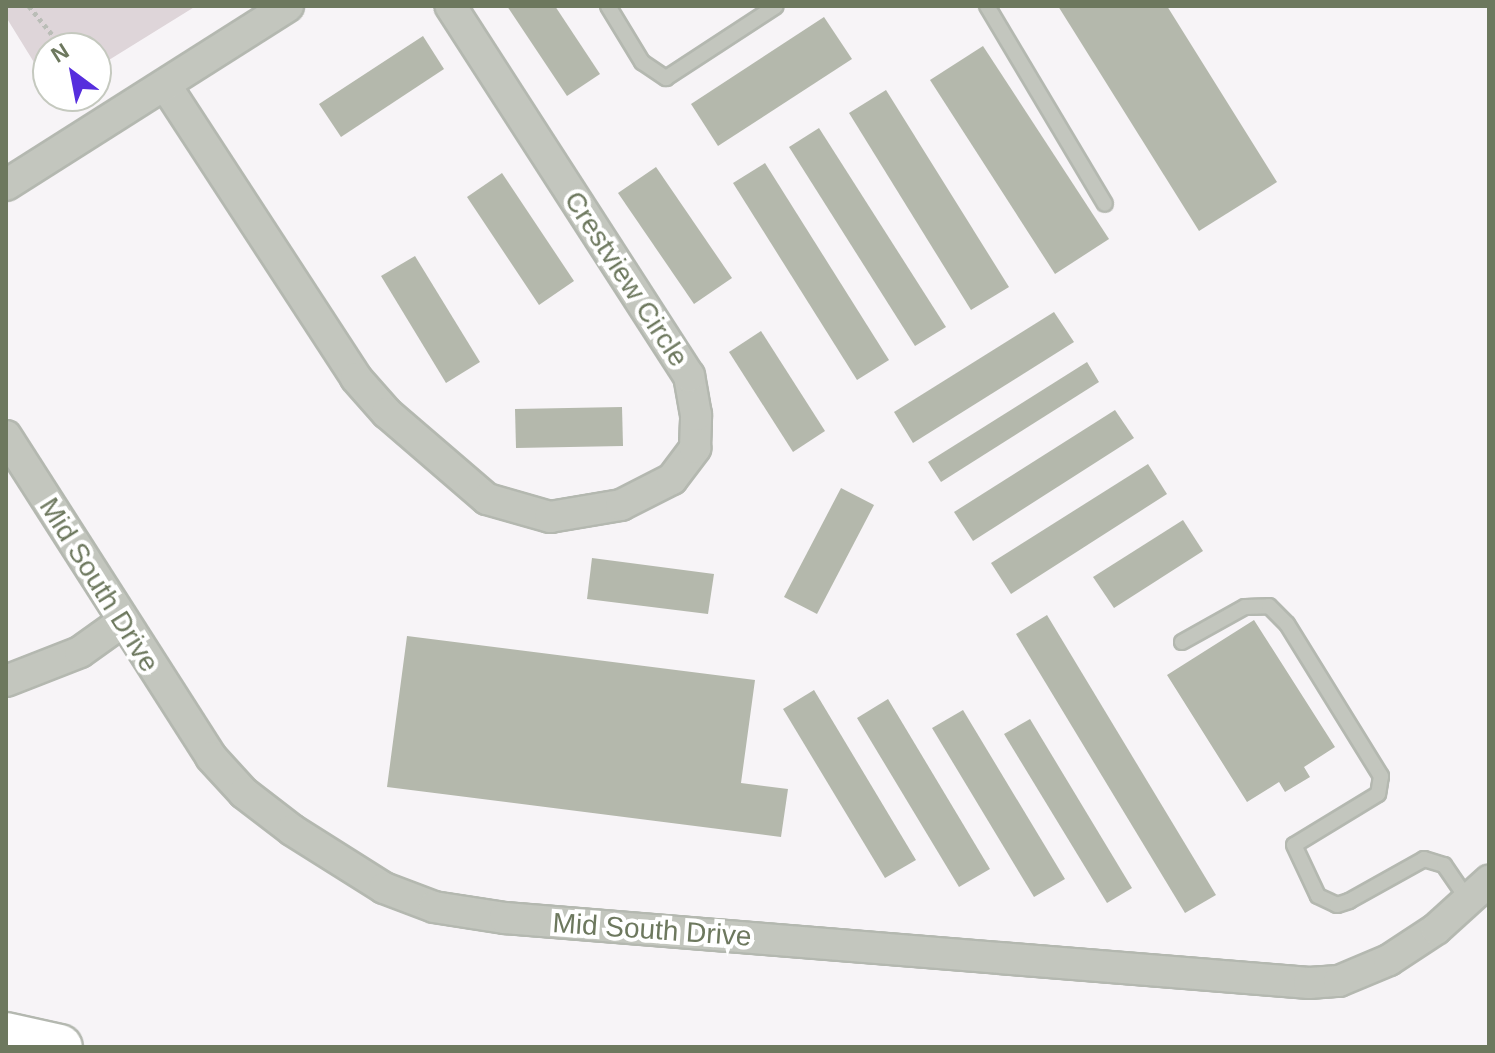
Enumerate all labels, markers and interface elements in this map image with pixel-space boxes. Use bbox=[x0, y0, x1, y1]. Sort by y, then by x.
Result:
north arrow bbox=[32, 32, 112, 112]
text: N bbox=[47, 38, 73, 68]
street label: Crestview Circle bbox=[557, 185, 695, 373]
street label: Mid South Drive bbox=[32, 492, 166, 678]
street label: Mid South Drive bbox=[551, 906, 753, 954]

